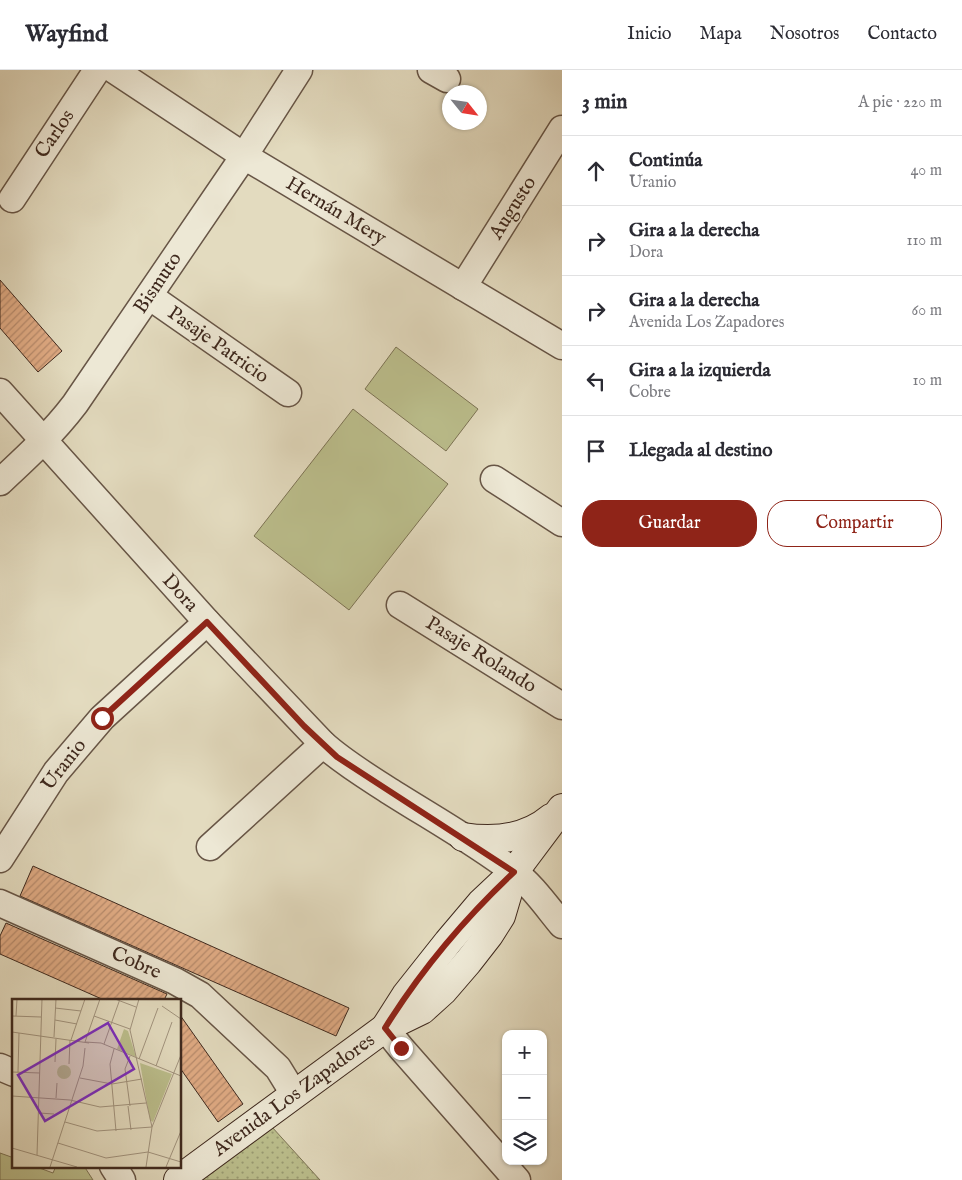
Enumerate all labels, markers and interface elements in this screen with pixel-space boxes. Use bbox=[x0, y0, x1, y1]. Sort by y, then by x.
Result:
text: Wayfind bbox=[25, 19, 108, 50]
text: Inicio bbox=[627, 23, 672, 46]
text: Mapa bbox=[700, 23, 742, 46]
text: Nosotros bbox=[770, 23, 839, 46]
text: Contacto bbox=[867, 23, 937, 46]
north arrow bbox=[442, 85, 487, 130]
text: 3 min bbox=[582, 89, 627, 116]
text: A pie · 220 m bbox=[858, 93, 942, 113]
street label: Carlos bbox=[30, 105, 80, 163]
text: Continúa bbox=[629, 149, 703, 173]
icon: ahead bbox=[582, 157, 610, 185]
text: 40 m bbox=[910, 161, 942, 181]
street label: Hernán Mery bbox=[281, 171, 391, 251]
street label: Augusto bbox=[483, 172, 542, 245]
text: Uranio bbox=[629, 173, 676, 193]
text: Gira a la derecha bbox=[629, 219, 759, 243]
icon: right bbox=[582, 227, 610, 255]
text: 110 m bbox=[906, 231, 942, 251]
text: Dora bbox=[629, 243, 663, 263]
street label: Bismuto bbox=[128, 247, 188, 319]
text: Gira a la derecha bbox=[629, 289, 759, 313]
icon: right bbox=[582, 297, 610, 325]
street label: Pasaje Patricio bbox=[162, 301, 274, 389]
text: 60 m bbox=[912, 301, 942, 321]
text: Avenida Los Zapadores bbox=[629, 313, 784, 333]
text: Gira a la izquierda bbox=[629, 359, 771, 383]
icon: left bbox=[582, 367, 610, 395]
text: 10 m bbox=[912, 371, 942, 391]
text: Cobre bbox=[629, 383, 671, 403]
icon: arrive bbox=[582, 437, 610, 465]
text: Llegada al destino bbox=[629, 439, 772, 463]
button: Guardar bbox=[582, 500, 757, 547]
button: Compartir bbox=[767, 500, 942, 547]
street label: Dora bbox=[156, 569, 204, 618]
street label: Pasaje Rolando bbox=[421, 611, 541, 699]
route start bbox=[91, 707, 114, 730]
street label: Uranio bbox=[36, 734, 92, 796]
street label: Cobre bbox=[107, 941, 165, 985]
inset map bbox=[12, 999, 181, 1168]
street label: Avenida Los Zapadores bbox=[207, 1028, 380, 1163]
map controls bbox=[502, 1030, 547, 1165]
button: + bbox=[502, 1030, 547, 1075]
route end bbox=[390, 1037, 413, 1060]
button: − bbox=[502, 1075, 547, 1120]
button: layers bbox=[502, 1120, 547, 1165]

